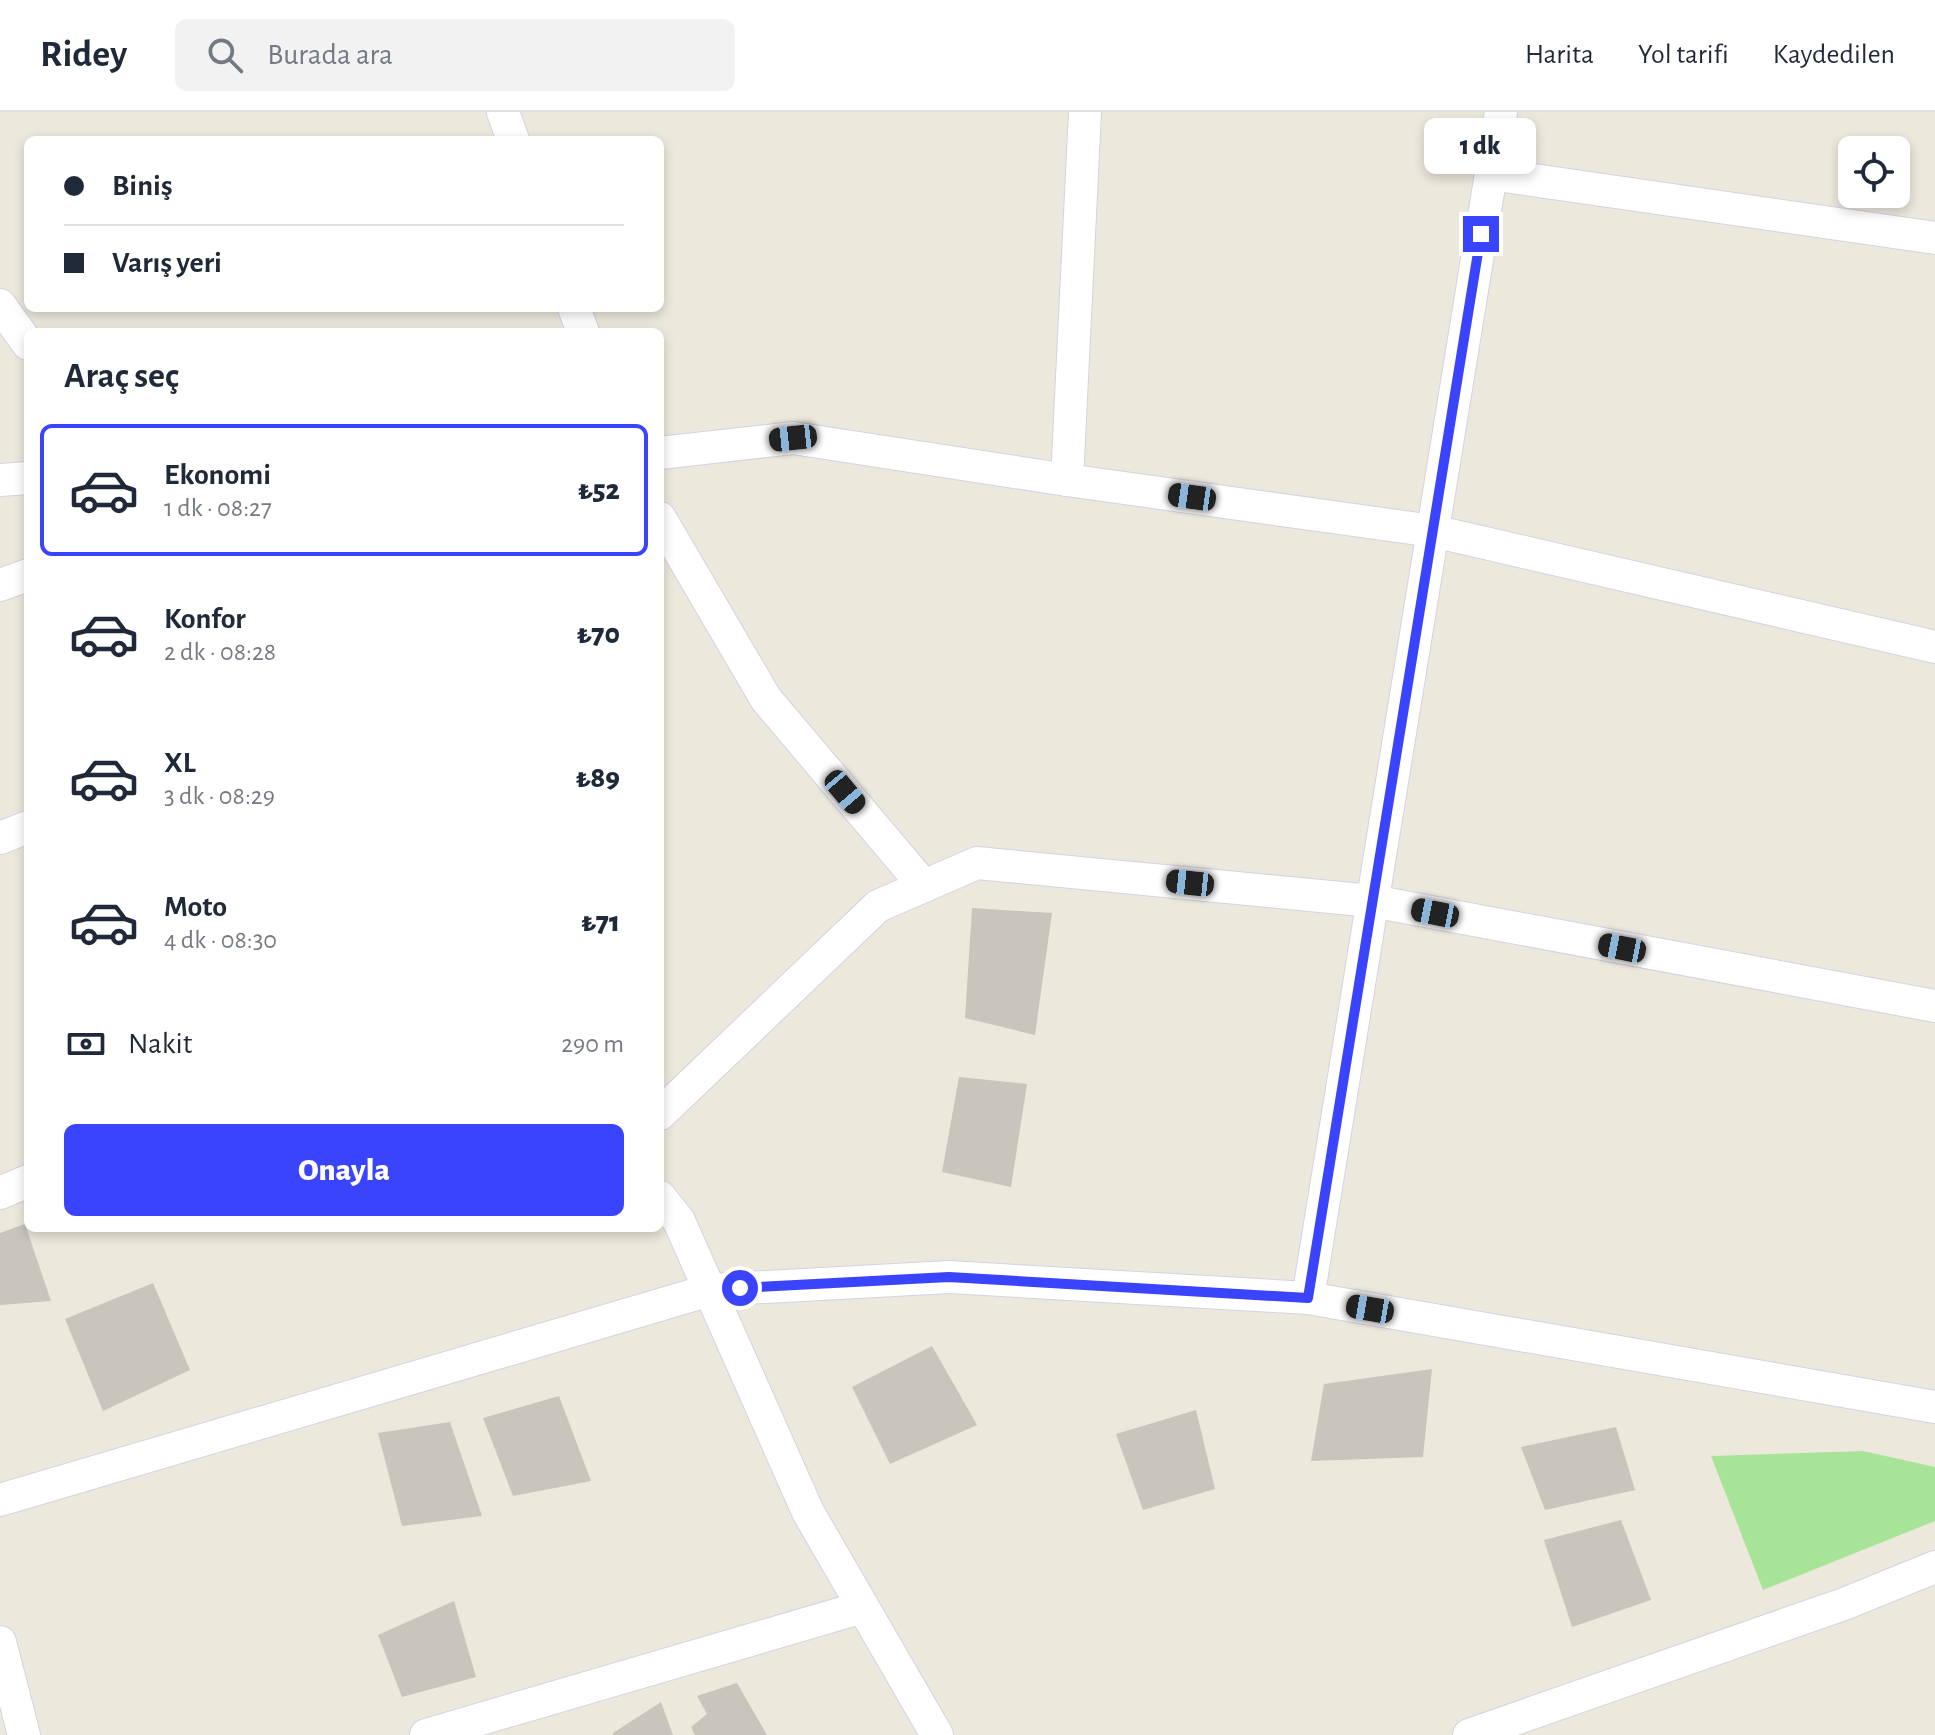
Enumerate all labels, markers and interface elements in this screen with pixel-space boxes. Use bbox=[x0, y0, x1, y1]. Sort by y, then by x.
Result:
search box bbox=[175, 19, 735, 91]
icon: search bbox=[203, 33, 247, 77]
text: Ridey bbox=[40, 36, 127, 74]
text: Burada ara bbox=[267, 40, 393, 70]
text: Harita bbox=[1525, 41, 1594, 69]
text: Yol tarifi bbox=[1638, 41, 1729, 69]
text: Kaydedilen bbox=[1773, 41, 1895, 69]
callout: 1 dk bbox=[1425, 118, 1537, 174]
text: 1 dk bbox=[1460, 133, 1500, 159]
map controls bbox=[1838, 136, 1910, 208]
button: locate bbox=[1838, 136, 1910, 208]
text: Biniş bbox=[112, 171, 172, 201]
route end bbox=[1463, 216, 1499, 252]
text: Varış yeri bbox=[112, 248, 222, 278]
text: Araç seç bbox=[64, 358, 179, 394]
car bbox=[768, 424, 818, 452]
icon: car bbox=[68, 454, 140, 526]
text: Ekonomi bbox=[164, 460, 271, 490]
text: ₺52 bbox=[578, 475, 620, 505]
car bbox=[1167, 482, 1217, 512]
text: 1 dk · 08:27 bbox=[164, 495, 272, 521]
icon: car bbox=[68, 598, 140, 670]
text: Konfor bbox=[164, 604, 246, 634]
text: ₺70 bbox=[577, 619, 620, 649]
text: 2 dk · 08:28 bbox=[164, 639, 276, 665]
icon: car bbox=[68, 742, 140, 814]
text: XL bbox=[164, 748, 196, 778]
text: ₺89 bbox=[576, 763, 620, 793]
car bbox=[820, 766, 870, 818]
text: 3 dk · 08:29 bbox=[164, 783, 275, 809]
car bbox=[1165, 869, 1215, 897]
icon: car bbox=[68, 886, 140, 958]
text: Moto bbox=[164, 892, 227, 922]
car bbox=[1409, 897, 1461, 929]
text: ₺71 bbox=[581, 907, 620, 937]
text: 4 dk · 08:30 bbox=[164, 927, 277, 953]
car bbox=[1596, 932, 1648, 964]
icon: cash bbox=[64, 1022, 108, 1066]
text: Nakit bbox=[128, 1029, 192, 1059]
text: 290 m bbox=[561, 1031, 624, 1057]
button: Onayla bbox=[64, 1124, 624, 1216]
route start bbox=[722, 1270, 758, 1306]
car bbox=[1344, 1293, 1396, 1325]

